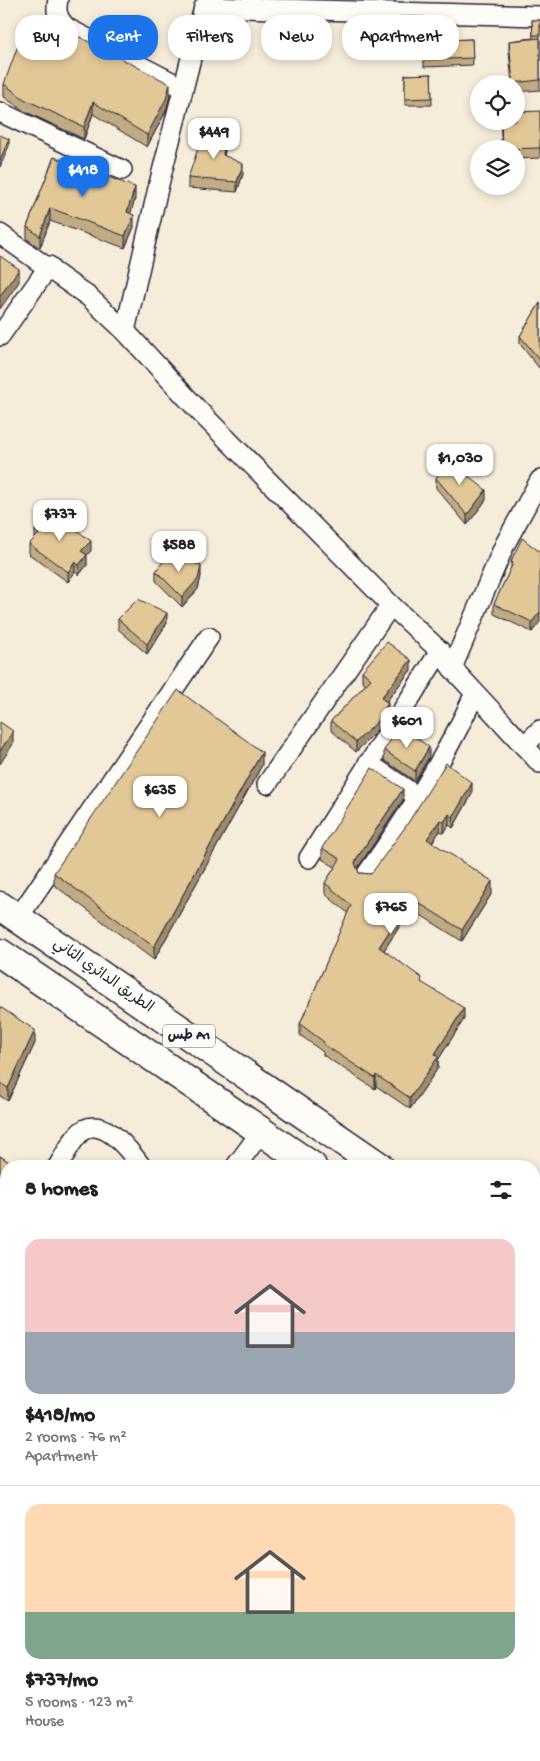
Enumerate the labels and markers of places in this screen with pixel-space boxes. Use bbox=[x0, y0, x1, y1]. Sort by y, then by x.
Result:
pin: $449 bbox=[184, 118, 244, 160]
pin: $418 bbox=[53, 156, 113, 198]
pin: $1,030 bbox=[419, 444, 501, 486]
pin: $737 bbox=[30, 500, 90, 542]
pin: $588 bbox=[149, 530, 209, 573]
pin: $601 bbox=[377, 706, 437, 749]
pin: $635 bbox=[130, 776, 190, 818]
pin: $765 bbox=[361, 892, 421, 935]

